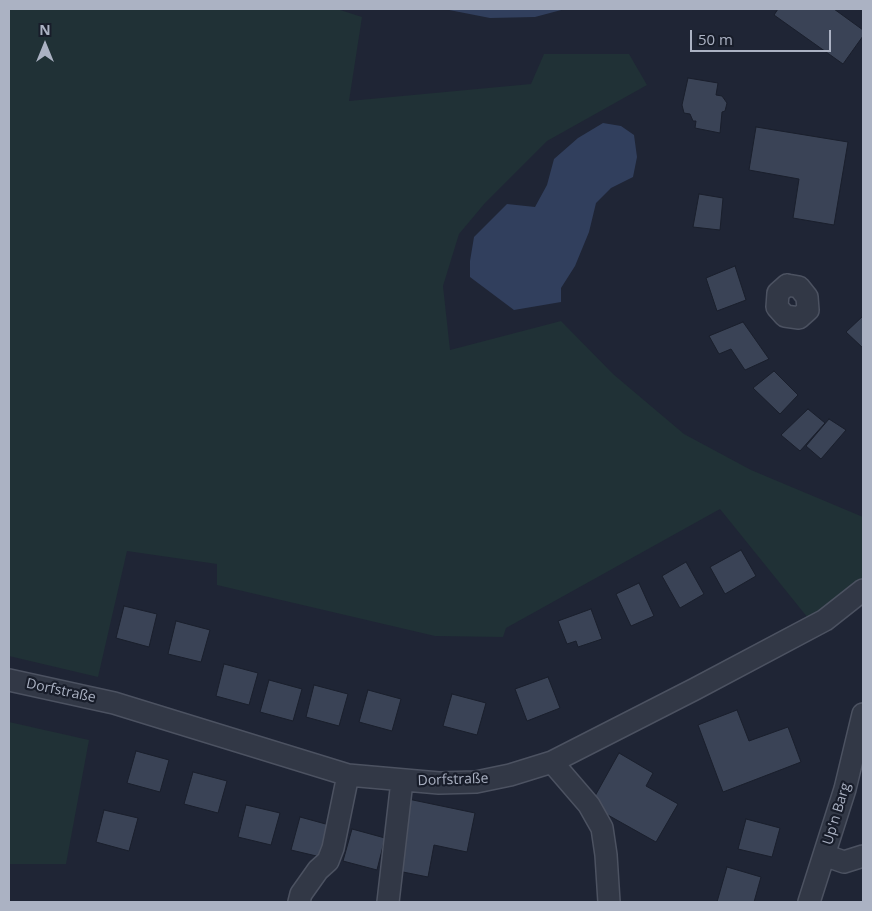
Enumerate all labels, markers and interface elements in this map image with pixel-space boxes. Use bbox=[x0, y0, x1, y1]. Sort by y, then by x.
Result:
north arrow bbox=[20, 20, 70, 70]
text: N bbox=[39, 20, 51, 39]
scale bar bbox=[692, 20, 833, 52]
text: 50 m bbox=[698, 29, 733, 49]
street label: Dorfstraße bbox=[25, 675, 97, 707]
street label: Dorfstraße bbox=[417, 770, 489, 790]
street label: Up'n Barg bbox=[820, 781, 854, 847]

